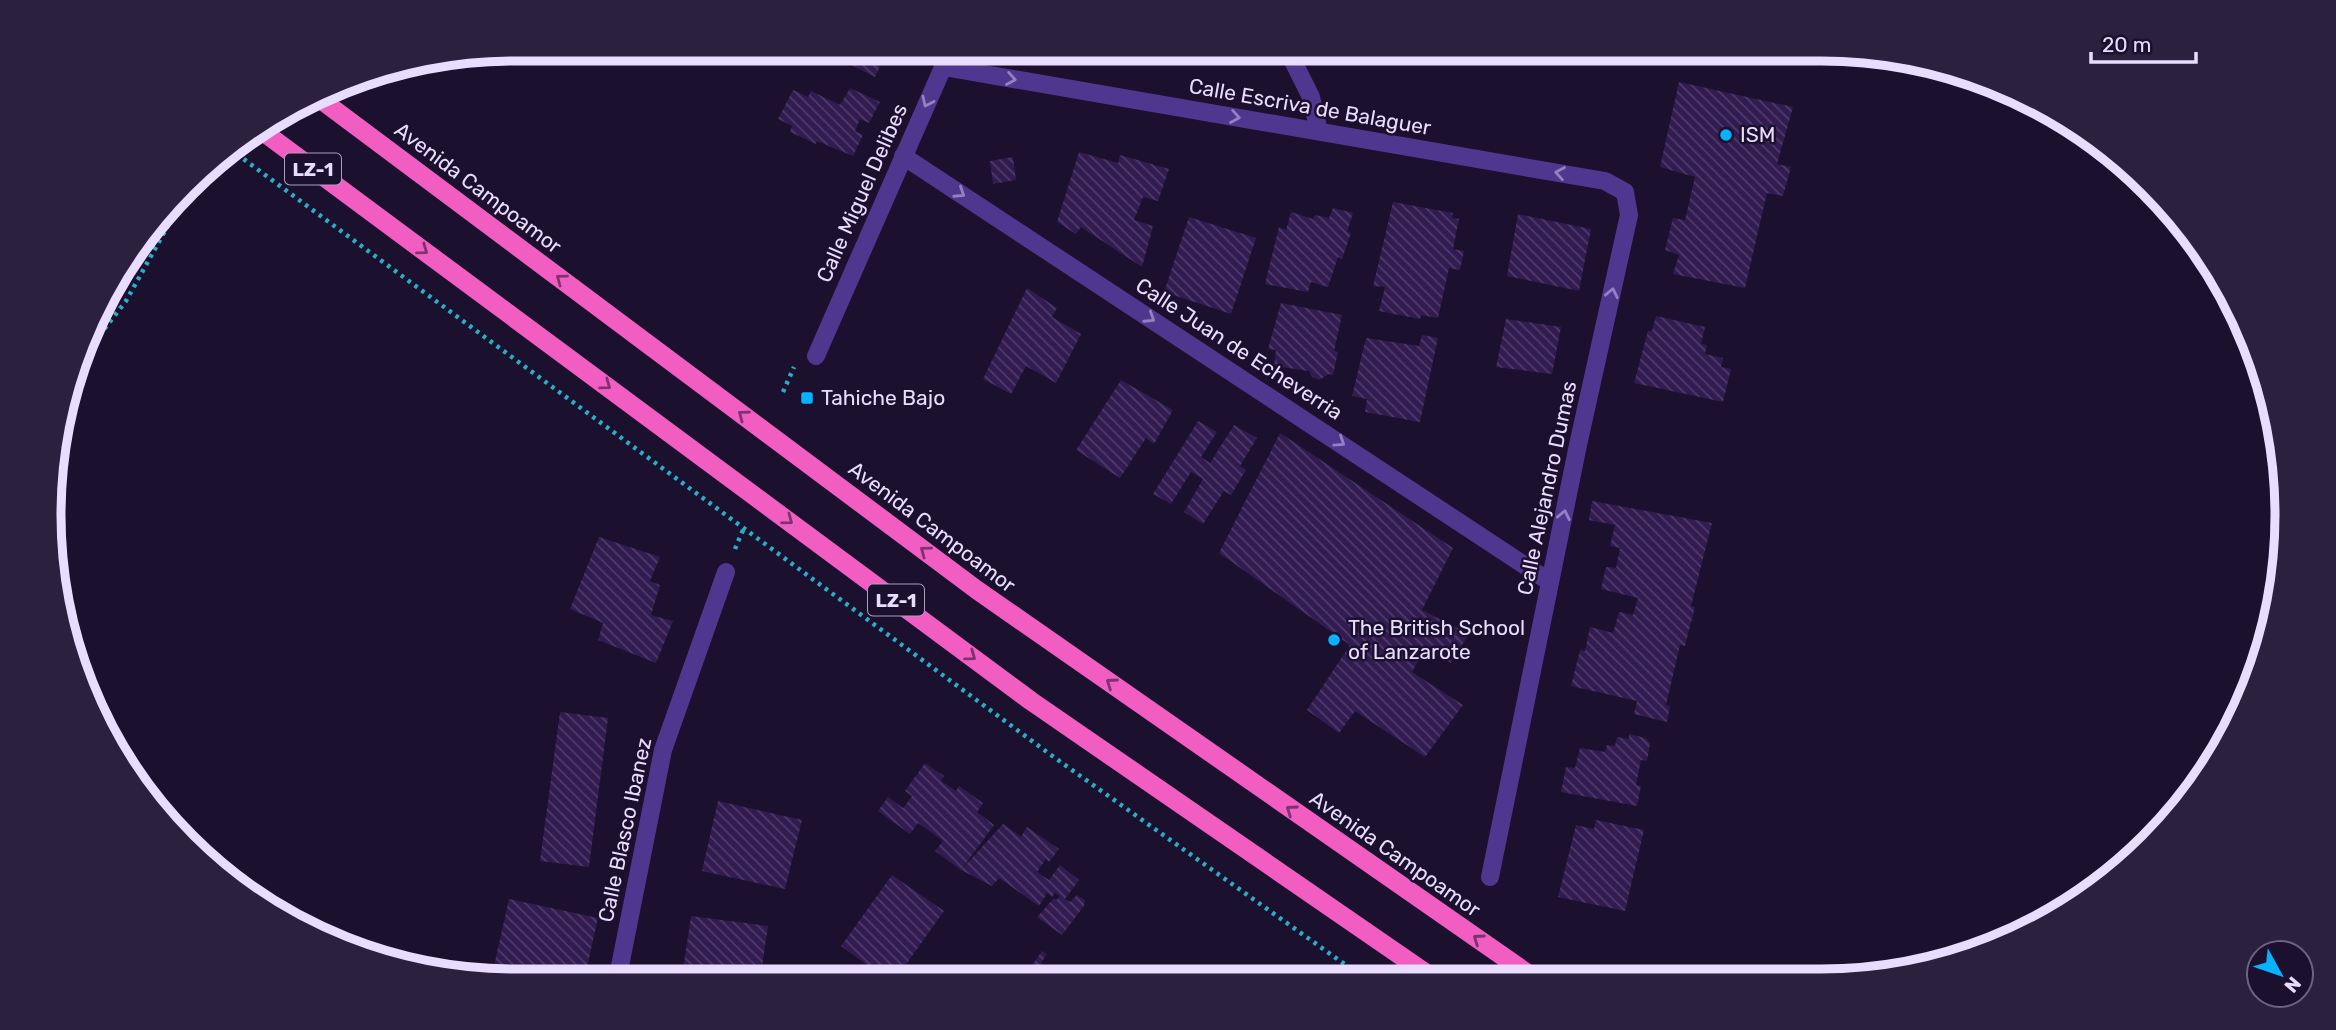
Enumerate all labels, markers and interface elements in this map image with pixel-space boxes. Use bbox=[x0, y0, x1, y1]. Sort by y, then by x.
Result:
scale bar bbox=[2091, 21, 2196, 65]
text: 20 m bbox=[2102, 32, 2151, 57]
one-way arrow bbox=[1005, 71, 1017, 86]
street label: Calle Escriva de Balaguer bbox=[1187, 73, 1433, 140]
one-way arrow bbox=[921, 95, 935, 108]
street label: Calle Miguel Delibes bbox=[811, 100, 912, 286]
one-way arrow bbox=[1229, 109, 1241, 124]
street label: Avenida Campoamor bbox=[390, 117, 567, 259]
place label: ISM bbox=[1740, 122, 1775, 147]
marker: ISM bbox=[1718, 127, 1734, 143]
road number: LZ-1 bbox=[285, 154, 341, 184]
one-way arrow bbox=[1554, 166, 1566, 181]
one-way arrow bbox=[952, 185, 965, 198]
one-way arrow bbox=[415, 242, 427, 254]
street label: Calle Juan de Echeverria bbox=[1131, 272, 1347, 425]
one-way arrow bbox=[556, 275, 569, 287]
one-way arrow bbox=[1604, 287, 1618, 299]
one-way arrow bbox=[1142, 309, 1155, 322]
one-way arrow bbox=[598, 377, 610, 389]
street label: Calle Alejandro Dumas bbox=[1512, 379, 1581, 597]
place label: Tahiche Bajo bbox=[821, 385, 945, 410]
marker: Tahiche Bajo bbox=[799, 390, 815, 406]
one-way arrow bbox=[738, 411, 751, 423]
one-way arrow bbox=[1333, 434, 1346, 447]
street label: Avenida Campoamor bbox=[844, 456, 1021, 598]
one-way arrow bbox=[1555, 509, 1570, 521]
one-way arrow bbox=[781, 512, 793, 525]
one-way arrow bbox=[921, 547, 933, 560]
road number: LZ-1 bbox=[868, 584, 924, 615]
place label: The British School of Lanzarote bbox=[1348, 615, 1525, 664]
marker: The British School of Lanzarote bbox=[1326, 632, 1342, 648]
one-way arrow bbox=[963, 648, 976, 661]
one-way arrow bbox=[1106, 679, 1119, 691]
street label: Calle Blasco Ibanez bbox=[593, 735, 656, 924]
street label: Avenida Campoamor bbox=[1305, 785, 1485, 922]
one-way arrow bbox=[1286, 805, 1299, 818]
one-way arrow bbox=[1473, 935, 1486, 947]
north arrow bbox=[2245, 939, 2315, 1009]
text: N bbox=[2279, 972, 2306, 997]

